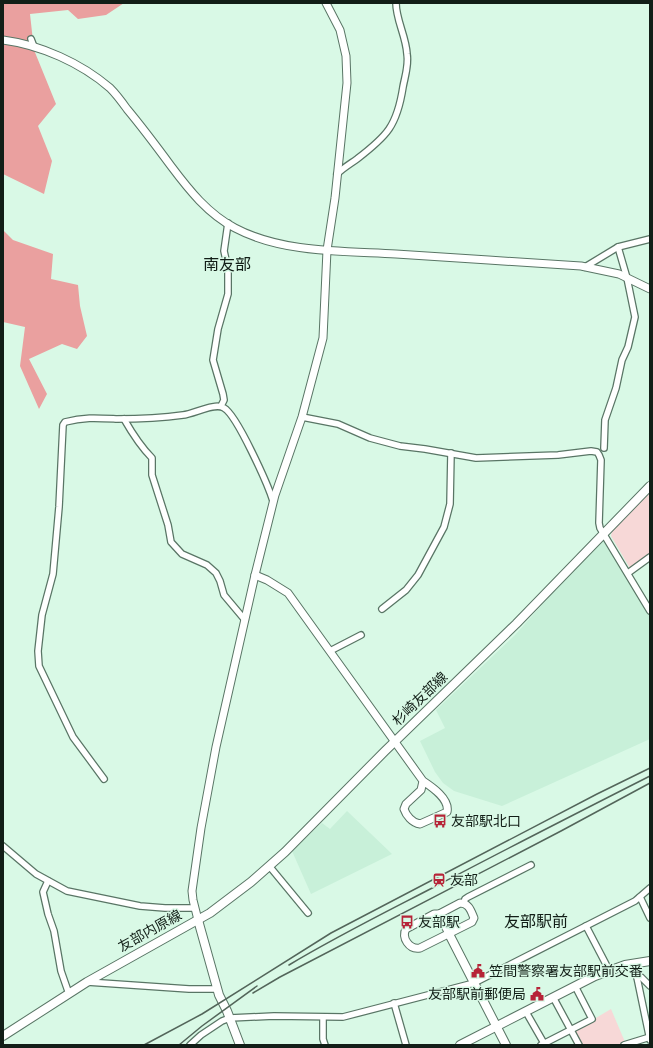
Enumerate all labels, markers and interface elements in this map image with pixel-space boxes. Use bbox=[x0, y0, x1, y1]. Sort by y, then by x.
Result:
district label: 南友部 bbox=[203, 256, 251, 273]
street label: 杉崎友部線 bbox=[390, 669, 450, 729]
bus stop icon: 友部駅北口 bbox=[432, 813, 448, 829]
place label: 友部駅北口 bbox=[451, 813, 521, 829]
station icon: 友部 bbox=[431, 872, 447, 888]
place label: 友部 bbox=[450, 873, 478, 888]
street label: 友部内原線 bbox=[116, 907, 184, 955]
district label: 友部駅前 bbox=[504, 913, 568, 930]
bus stop icon: 友部駅 bbox=[399, 914, 415, 930]
place label: 友部駅 bbox=[418, 915, 460, 930]
public building icon: 笠間警察署友部駅前交番 bbox=[470, 963, 486, 979]
place label: 笠間警察署友部駅前交番 bbox=[489, 963, 643, 979]
place label: 友部駅前郵便局 bbox=[428, 986, 526, 1002]
public building icon: 友部駅前郵便局 bbox=[529, 986, 545, 1002]

